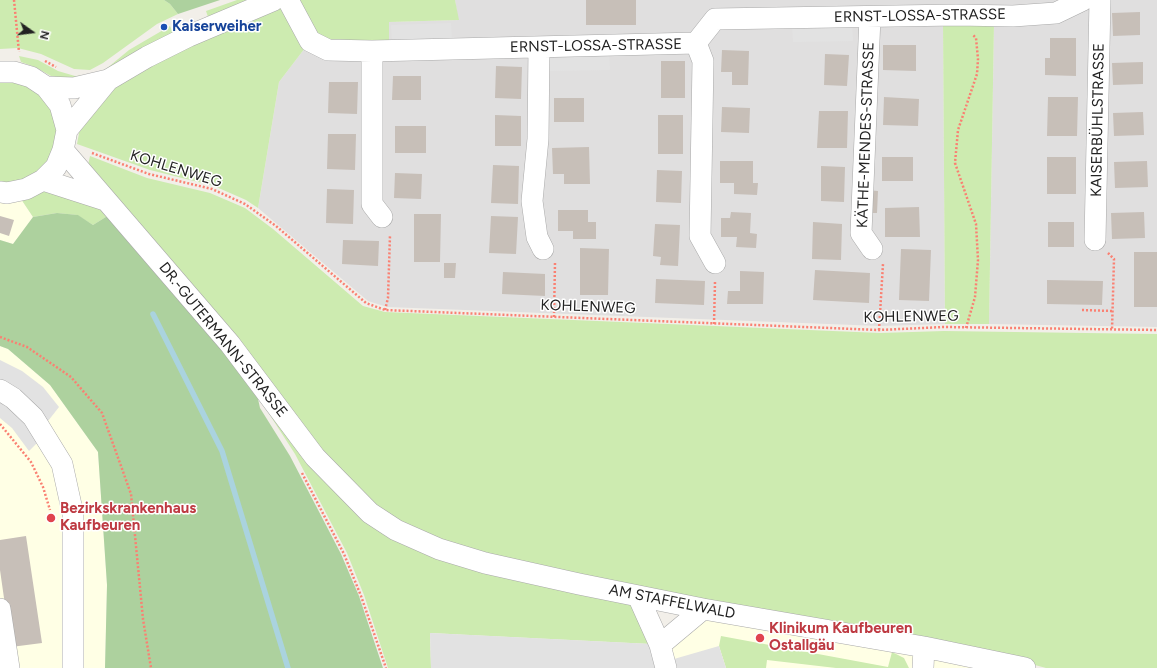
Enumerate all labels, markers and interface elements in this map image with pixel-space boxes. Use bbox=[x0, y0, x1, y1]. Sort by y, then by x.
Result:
street label: ERNST-LOSSA-STRASSE bbox=[834, 6, 1006, 26]
north arrow bbox=[12, 12, 52, 52]
place label: Kaiserweiher bbox=[172, 18, 262, 36]
marker: Kaiserweiher bbox=[159, 22, 169, 32]
text: N bbox=[37, 29, 51, 41]
street label: ERNST-LOSSA-STRASSE bbox=[510, 36, 682, 56]
street label: KÄTHE-MENDES-STRASSE bbox=[854, 42, 878, 228]
street label: KAISERBÜHLSTRASSE bbox=[1088, 43, 1108, 197]
street label: KOHLENWEG bbox=[128, 147, 224, 191]
street label: DR.-GUTERMANN-STRASSE bbox=[155, 259, 291, 421]
street label: KOHLENWEG bbox=[540, 296, 636, 318]
street label: KOHLENWEG bbox=[863, 307, 959, 327]
place label: Bezirkskrankenhaus Kaufbeuren bbox=[60, 500, 196, 535]
marker: Bezirkskrankenhaus Kaufbeuren bbox=[45, 512, 57, 524]
street label: AM STAFFELWALD bbox=[607, 581, 737, 623]
place label: Klinikum Kaufbeuren Ostallgäu bbox=[769, 620, 913, 655]
marker: Klinikum Kaufbeuren Ostallgäu bbox=[754, 632, 766, 644]

